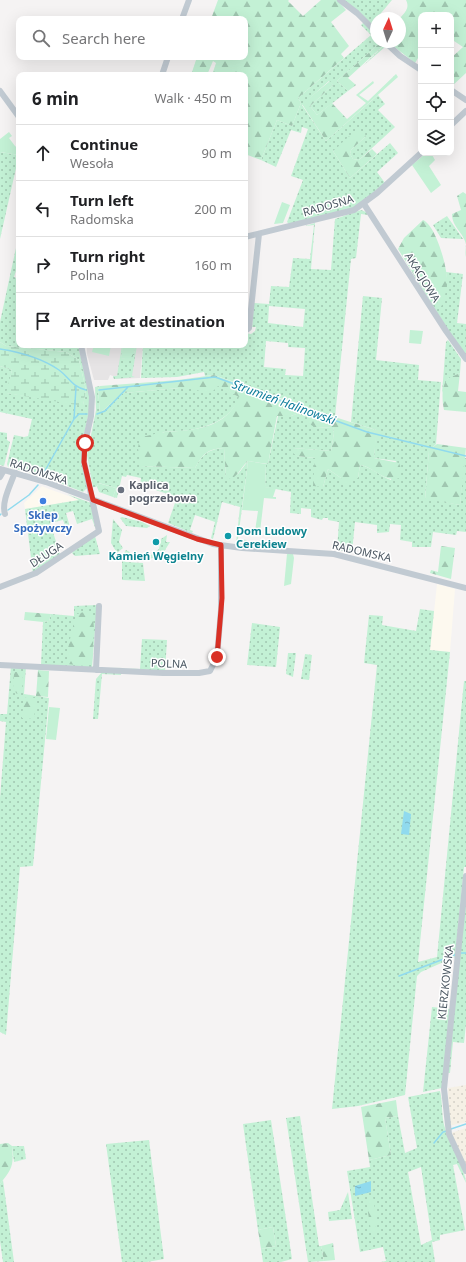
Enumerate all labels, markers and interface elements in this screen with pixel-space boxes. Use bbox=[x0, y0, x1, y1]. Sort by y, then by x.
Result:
north arrow bbox=[370, 12, 406, 48]
map controls bbox=[418, 12, 454, 156]
button: + bbox=[418, 12, 454, 48]
search box bbox=[16, 16, 248, 60]
icon: search bbox=[30, 27, 52, 49]
text: Search here bbox=[62, 28, 145, 48]
button: − bbox=[418, 48, 454, 84]
button: locate bbox=[418, 84, 454, 120]
text: 6 min bbox=[32, 87, 79, 110]
text: Walk · 450 m bbox=[154, 89, 232, 107]
button: layers bbox=[418, 120, 454, 156]
text: Continue bbox=[70, 134, 138, 154]
icon: ahead bbox=[32, 142, 54, 164]
text: 90 m bbox=[202, 144, 232, 162]
text: Wesoła bbox=[70, 154, 114, 172]
text: Turn left bbox=[70, 190, 134, 210]
street label: RADOSNA bbox=[301, 190, 356, 219]
icon: left bbox=[32, 198, 54, 220]
text: 200 m bbox=[194, 200, 232, 218]
text: Radomska bbox=[70, 210, 134, 228]
text: Turn right bbox=[70, 246, 145, 266]
street label: AKACJOWA bbox=[402, 249, 445, 305]
icon: right bbox=[32, 254, 54, 276]
text: 160 m bbox=[194, 256, 232, 274]
text: Polna bbox=[70, 266, 104, 284]
icon: arrive bbox=[32, 310, 54, 332]
text: Arrive at destination bbox=[70, 311, 225, 331]
water label: Strumień Halinowski bbox=[230, 375, 339, 429]
route start bbox=[76, 434, 94, 452]
street label: RADOMSKA bbox=[8, 455, 71, 488]
place label: Kaplica pogrzebowa bbox=[129, 477, 196, 505]
marker: Kaplica pogrzebowa bbox=[116, 485, 126, 495]
marker: Sklep Spożywczy bbox=[38, 496, 48, 506]
place label: Sklep Spożywczy bbox=[14, 507, 73, 535]
place label: Dom Ludowy Cerekiew bbox=[236, 523, 308, 551]
marker: Dom Ludowy Cerekiew bbox=[223, 531, 233, 541]
street label: DŁUGA bbox=[26, 537, 66, 570]
marker: Kamień Węgielny bbox=[151, 537, 161, 547]
street label: RADOMSKA bbox=[331, 537, 394, 565]
place label: Kamień Węgielny bbox=[109, 548, 204, 563]
route end bbox=[208, 648, 226, 666]
street label: POLNA bbox=[151, 655, 188, 671]
street label: KIERZKOWSKA bbox=[434, 943, 456, 1020]

